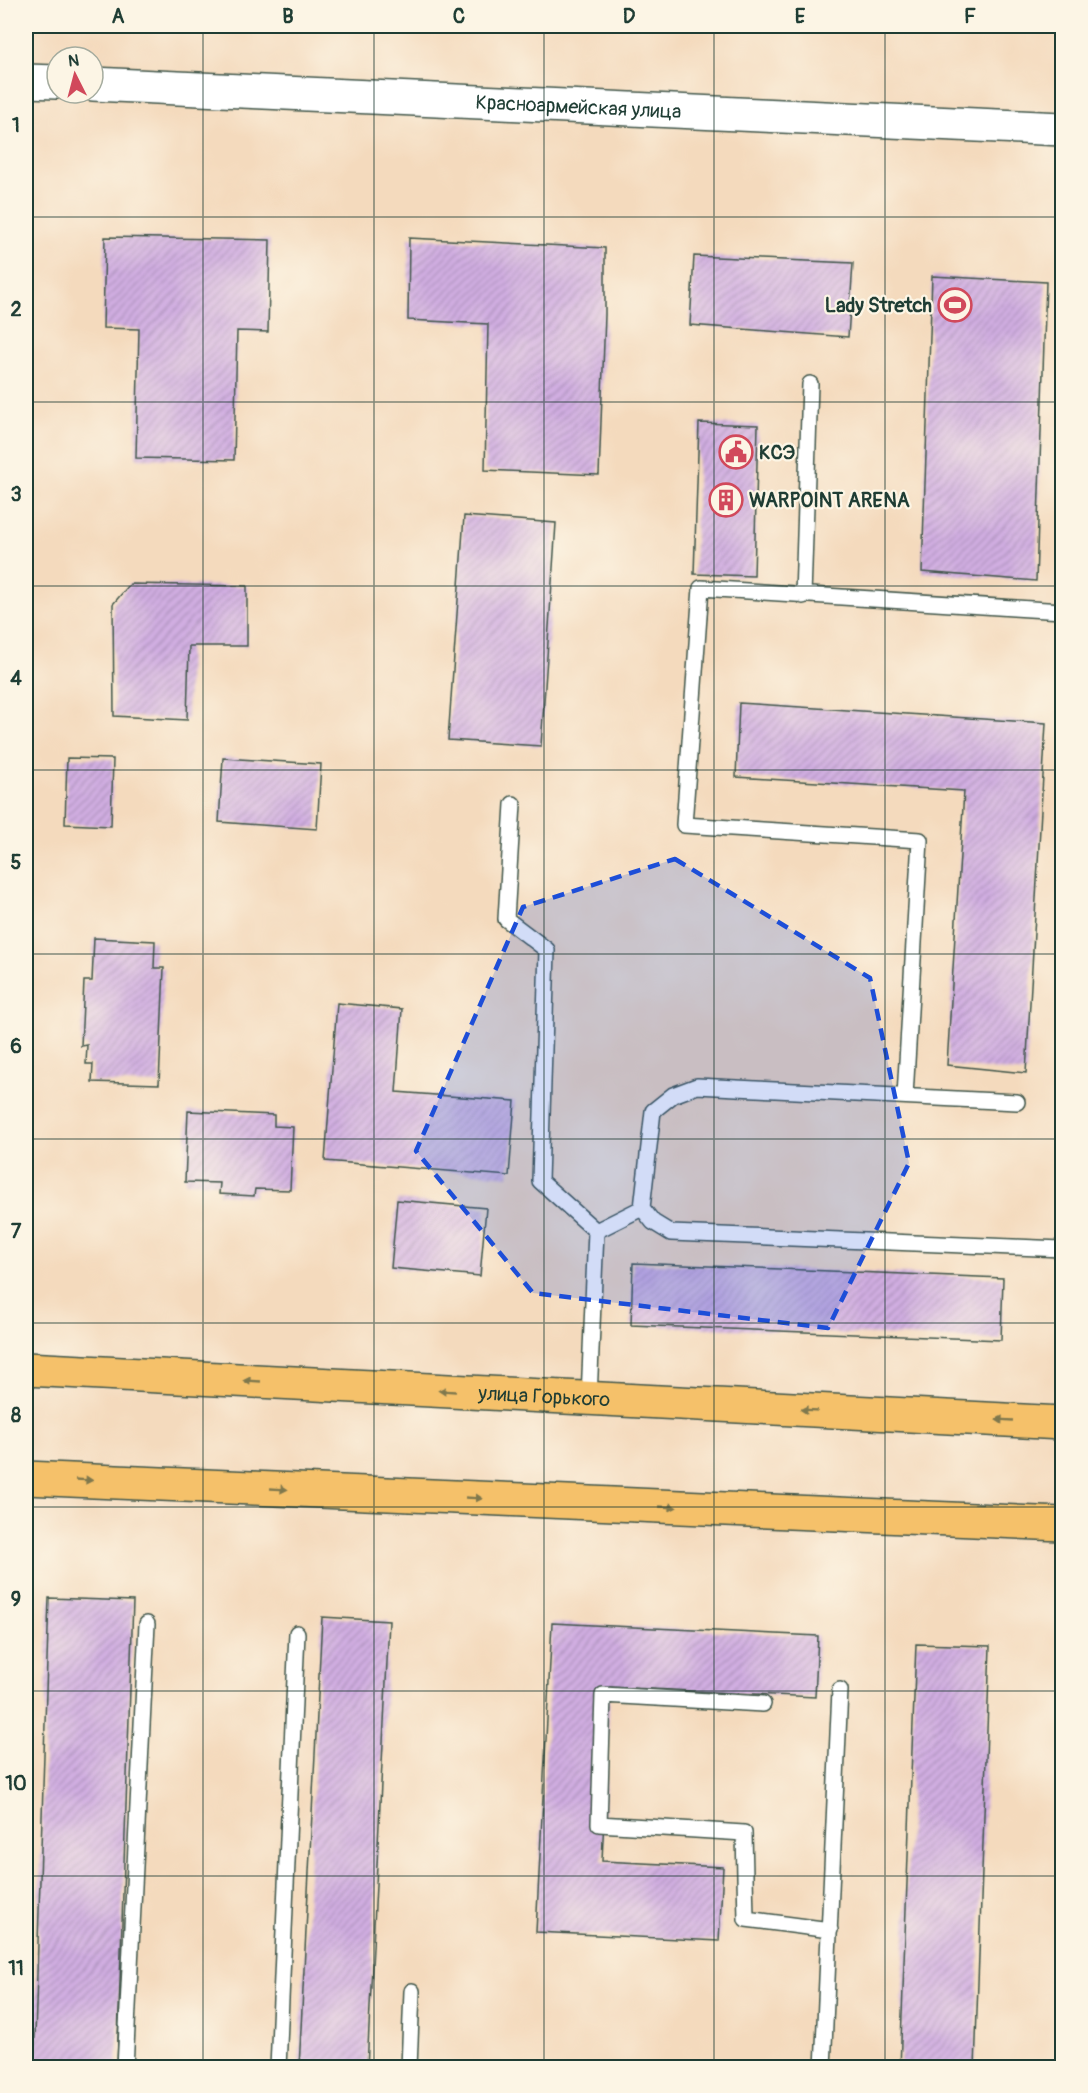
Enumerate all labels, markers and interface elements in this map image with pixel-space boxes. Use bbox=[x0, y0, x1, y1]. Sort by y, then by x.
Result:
text: A bbox=[112, 4, 125, 29]
text: B bbox=[282, 4, 294, 29]
text: C bbox=[453, 4, 465, 29]
text: D bbox=[623, 4, 636, 29]
text: E bbox=[795, 4, 806, 29]
text: F bbox=[964, 4, 976, 29]
north arrow bbox=[45, 45, 105, 105]
text: N bbox=[67, 51, 80, 72]
street label: Красноармейская улица bbox=[475, 89, 682, 124]
text: 1 bbox=[12, 113, 20, 138]
sports icon: Lady Stretch bbox=[937, 287, 973, 323]
place label: Lady Stretch bbox=[825, 293, 932, 318]
text: 2 bbox=[10, 297, 22, 322]
public building icon: КСЭ bbox=[718, 434, 754, 470]
place label: КСЭ bbox=[759, 440, 795, 465]
text: 3 bbox=[10, 482, 22, 507]
building icon: WARPOINT ARENA bbox=[708, 482, 744, 518]
place label: WARPOINT ARENA bbox=[749, 488, 910, 513]
text: 4 bbox=[10, 666, 22, 691]
text: 5 bbox=[11, 850, 22, 875]
text: 6 bbox=[10, 1034, 22, 1059]
text: 7 bbox=[11, 1219, 22, 1244]
one-way arrow bbox=[243, 1376, 262, 1385]
street label: улица Горького bbox=[477, 1380, 611, 1412]
one-way arrow bbox=[437, 1386, 456, 1395]
text: 8 bbox=[11, 1403, 21, 1428]
one-way arrow bbox=[800, 1405, 819, 1414]
one-way arrow bbox=[995, 1415, 1014, 1424]
one-way arrow bbox=[74, 1476, 93, 1485]
one-way arrow bbox=[269, 1485, 288, 1494]
one-way arrow bbox=[464, 1493, 483, 1502]
one-way arrow bbox=[659, 1502, 678, 1511]
text: 9 bbox=[11, 1587, 21, 1612]
text: 10 bbox=[5, 1771, 27, 1796]
text: 11 bbox=[8, 1956, 24, 1981]

